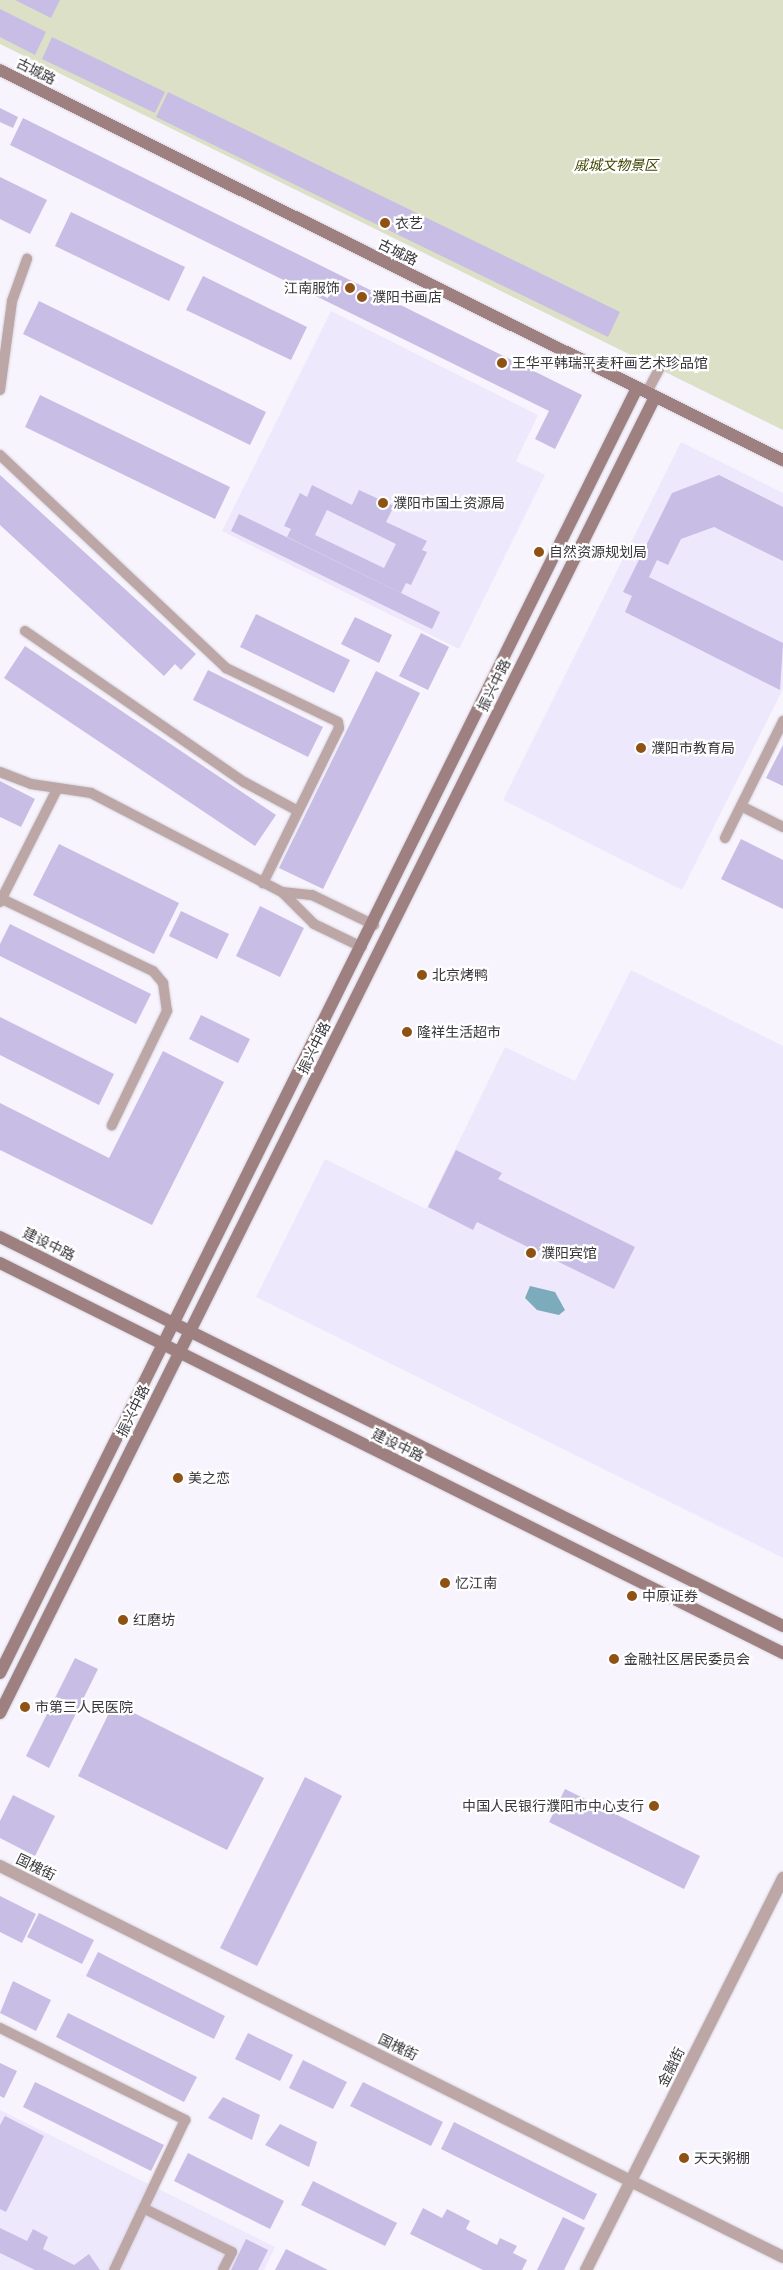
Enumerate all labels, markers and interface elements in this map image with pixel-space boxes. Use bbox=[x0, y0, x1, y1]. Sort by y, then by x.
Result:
street label: 古城路 bbox=[13, 54, 59, 88]
park label: 戚城文物景区 bbox=[574, 157, 658, 173]
place label: 衣艺 bbox=[395, 215, 423, 231]
marker: 衣艺 bbox=[379, 217, 391, 229]
street label: 古城路 bbox=[375, 235, 421, 269]
place label: 江南服饰 bbox=[284, 280, 340, 296]
marker: 江南服饰 bbox=[344, 282, 356, 294]
place label: 濮阳书画店 bbox=[372, 289, 442, 305]
marker: 濮阳书画店 bbox=[356, 291, 368, 303]
place label: 王华平韩瑞平麦秆画艺术珍品馆 bbox=[512, 355, 708, 371]
marker: 王华平韩瑞平麦秆画艺术珍品馆 bbox=[496, 357, 508, 369]
place label: 濮阳市国土资源局 bbox=[393, 495, 505, 511]
marker: 濮阳市国土资源局 bbox=[377, 497, 389, 509]
place label: 自然资源规划局 bbox=[549, 544, 647, 560]
marker: 自然资源规划局 bbox=[533, 546, 545, 558]
street label: 振兴中路 bbox=[474, 656, 514, 714]
place label: 濮阳市教育局 bbox=[651, 740, 735, 756]
marker: 濮阳市教育局 bbox=[635, 742, 647, 754]
place label: 北京烤鸭 bbox=[432, 967, 488, 983]
marker: 北京烤鸭 bbox=[416, 969, 428, 981]
street label: 振兴中路 bbox=[294, 1019, 334, 1077]
place label: 隆祥生活超市 bbox=[417, 1024, 501, 1040]
marker: 隆祥生活超市 bbox=[401, 1026, 413, 1038]
street label: 建设中路 bbox=[20, 1224, 78, 1264]
place label: 濮阳宾馆 bbox=[541, 1245, 597, 1261]
marker: 濮阳宾馆 bbox=[525, 1247, 537, 1259]
street label: 振兴中路 bbox=[113, 1382, 153, 1440]
street label: 建设中路 bbox=[369, 1425, 427, 1465]
place label: 美之恋 bbox=[188, 1470, 230, 1486]
marker: 美之恋 bbox=[172, 1472, 184, 1484]
place label: 忆江南 bbox=[455, 1575, 497, 1591]
marker: 忆江南 bbox=[439, 1577, 451, 1589]
place label: 中原证券 bbox=[642, 1588, 698, 1604]
marker: 中原证券 bbox=[626, 1590, 638, 1602]
place label: 红磨坊 bbox=[133, 1612, 175, 1628]
marker: 红磨坊 bbox=[117, 1614, 129, 1626]
place label: 金融社区居民委员会 bbox=[624, 1651, 750, 1667]
marker: 金融社区居民委员会 bbox=[608, 1653, 620, 1665]
place label: 市第三人民医院 bbox=[35, 1699, 133, 1715]
marker: 市第三人民医院 bbox=[19, 1701, 31, 1713]
place label: 中国人民银行濮阳市中心支行 bbox=[462, 1798, 644, 1814]
marker: 中国人民银行濮阳市中心支行 bbox=[648, 1800, 660, 1812]
street label: 国槐街 bbox=[13, 1850, 59, 1884]
street label: 国槐街 bbox=[375, 2030, 421, 2064]
street label: 金融街 bbox=[654, 2044, 688, 2090]
place label: 天天粥棚 bbox=[694, 2150, 750, 2166]
marker: 天天粥棚 bbox=[678, 2152, 690, 2164]

